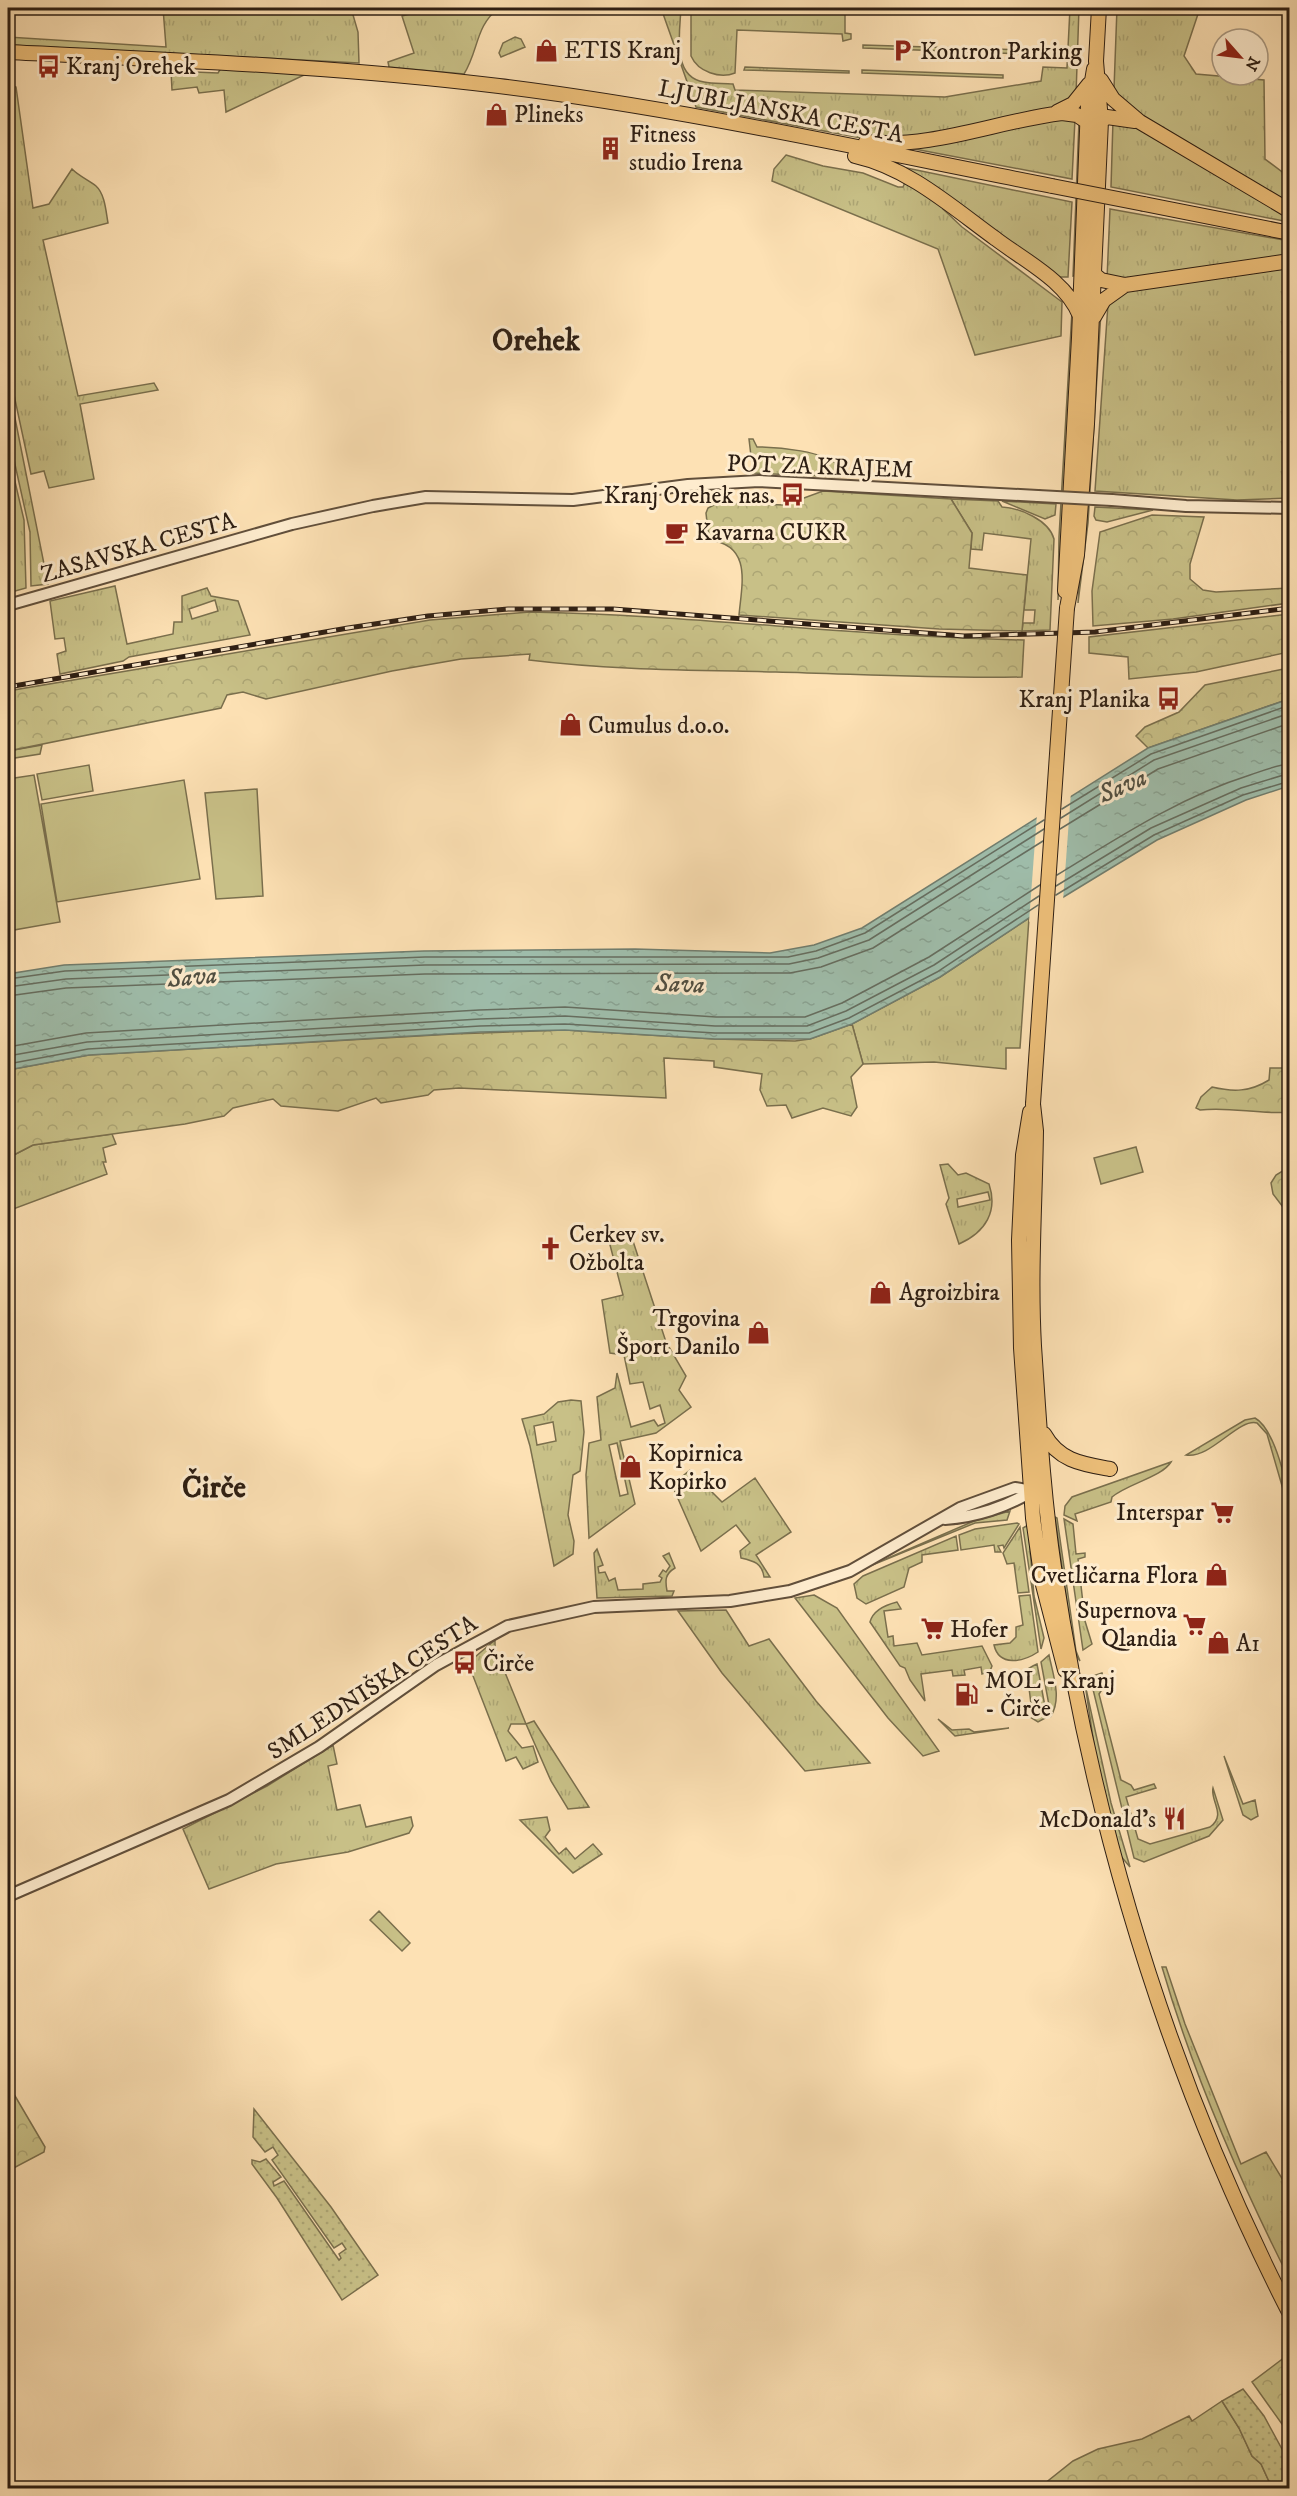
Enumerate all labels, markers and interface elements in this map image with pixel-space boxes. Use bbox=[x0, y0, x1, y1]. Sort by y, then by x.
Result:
north arrow bbox=[1210, 27, 1270, 87]
place label: ETIS Kranj bbox=[564, 36, 681, 66]
shop icon: ETIS Kranj bbox=[533, 37, 559, 63]
place label: Kontron Parking bbox=[920, 37, 1082, 67]
parking icon: Kontron Parking bbox=[889, 38, 915, 64]
place label: Kranj Orehek bbox=[66, 52, 196, 82]
bus stop icon: Kranj Orehek bbox=[35, 53, 61, 79]
text: N bbox=[1240, 53, 1264, 74]
street label: LJUBLJANSKA CESTA bbox=[656, 73, 907, 151]
place label: Plineks bbox=[514, 100, 584, 130]
shop icon: Plineks bbox=[483, 101, 509, 127]
place label: Fitness studio Irena bbox=[629, 120, 744, 178]
building icon: Fitness studio Irena bbox=[598, 135, 624, 161]
district label: Orehek bbox=[492, 323, 581, 360]
street label: POT ZA KRAJEM bbox=[726, 449, 914, 485]
place label: Kranj Orehek nas. bbox=[604, 481, 775, 511]
bus stop icon: Kranj Orehek nas. bbox=[780, 482, 806, 508]
street label: ZASAVSKA CESTA bbox=[37, 506, 240, 590]
place label: Kavarna CUKR bbox=[695, 518, 847, 548]
cafe icon: Kavarna CUKR bbox=[664, 519, 690, 545]
place label: Kranj Planika bbox=[1019, 685, 1151, 715]
bus stop icon: Kranj Planika bbox=[1155, 686, 1181, 712]
place label: Cumulus d.o.o. bbox=[588, 711, 730, 741]
shop icon: Cumulus d.o.o. bbox=[557, 712, 583, 738]
water label: Sava bbox=[1092, 761, 1152, 812]
water label: Sava bbox=[165, 959, 218, 996]
water label: Sava bbox=[653, 967, 705, 1002]
place label: Cerkev sv. Ožbolta bbox=[569, 1220, 665, 1278]
church icon: Cerkev sv. Ožbolta bbox=[538, 1235, 564, 1261]
place label: Agroizbira bbox=[899, 1278, 1001, 1308]
shop icon: Agroizbira bbox=[868, 1279, 894, 1305]
place label: Trgovina Šport Danilo bbox=[616, 1304, 741, 1362]
shop icon: Trgovina Šport Danilo bbox=[745, 1319, 771, 1345]
place label: Kopirnica Kopirko bbox=[648, 1439, 744, 1497]
shop icon: Kopirnica Kopirko bbox=[617, 1454, 643, 1480]
district label: Čirče bbox=[182, 1467, 247, 1507]
place label: Interspar bbox=[1116, 1498, 1204, 1528]
supermarket icon: Interspar bbox=[1209, 1499, 1235, 1525]
place label: Cvetličarna Flora bbox=[1031, 1561, 1199, 1591]
shop icon: Cvetličarna Flora bbox=[1203, 1562, 1229, 1588]
place label: Supernova Qlandia bbox=[1077, 1596, 1178, 1654]
street label: SMLEDNIŠKA CESTA bbox=[261, 1608, 484, 1767]
supermarket icon: Supernova Qlandia bbox=[1182, 1611, 1208, 1637]
place label: Hofer bbox=[950, 1615, 1008, 1645]
supermarket icon: Hofer bbox=[919, 1616, 945, 1642]
place label: A1 bbox=[1236, 1629, 1260, 1659]
shop icon: A1 bbox=[1205, 1630, 1231, 1656]
place label: Čirče bbox=[483, 1648, 534, 1679]
bus stop icon: Čirče bbox=[452, 1650, 478, 1676]
place label: MOL - Kranj - Čirče bbox=[985, 1666, 1115, 1724]
fuel station icon: MOL - Kranj - Čirče bbox=[954, 1681, 980, 1707]
place label: McDonald's bbox=[1039, 1805, 1156, 1835]
restaurant icon: McDonald's bbox=[1161, 1806, 1187, 1832]

